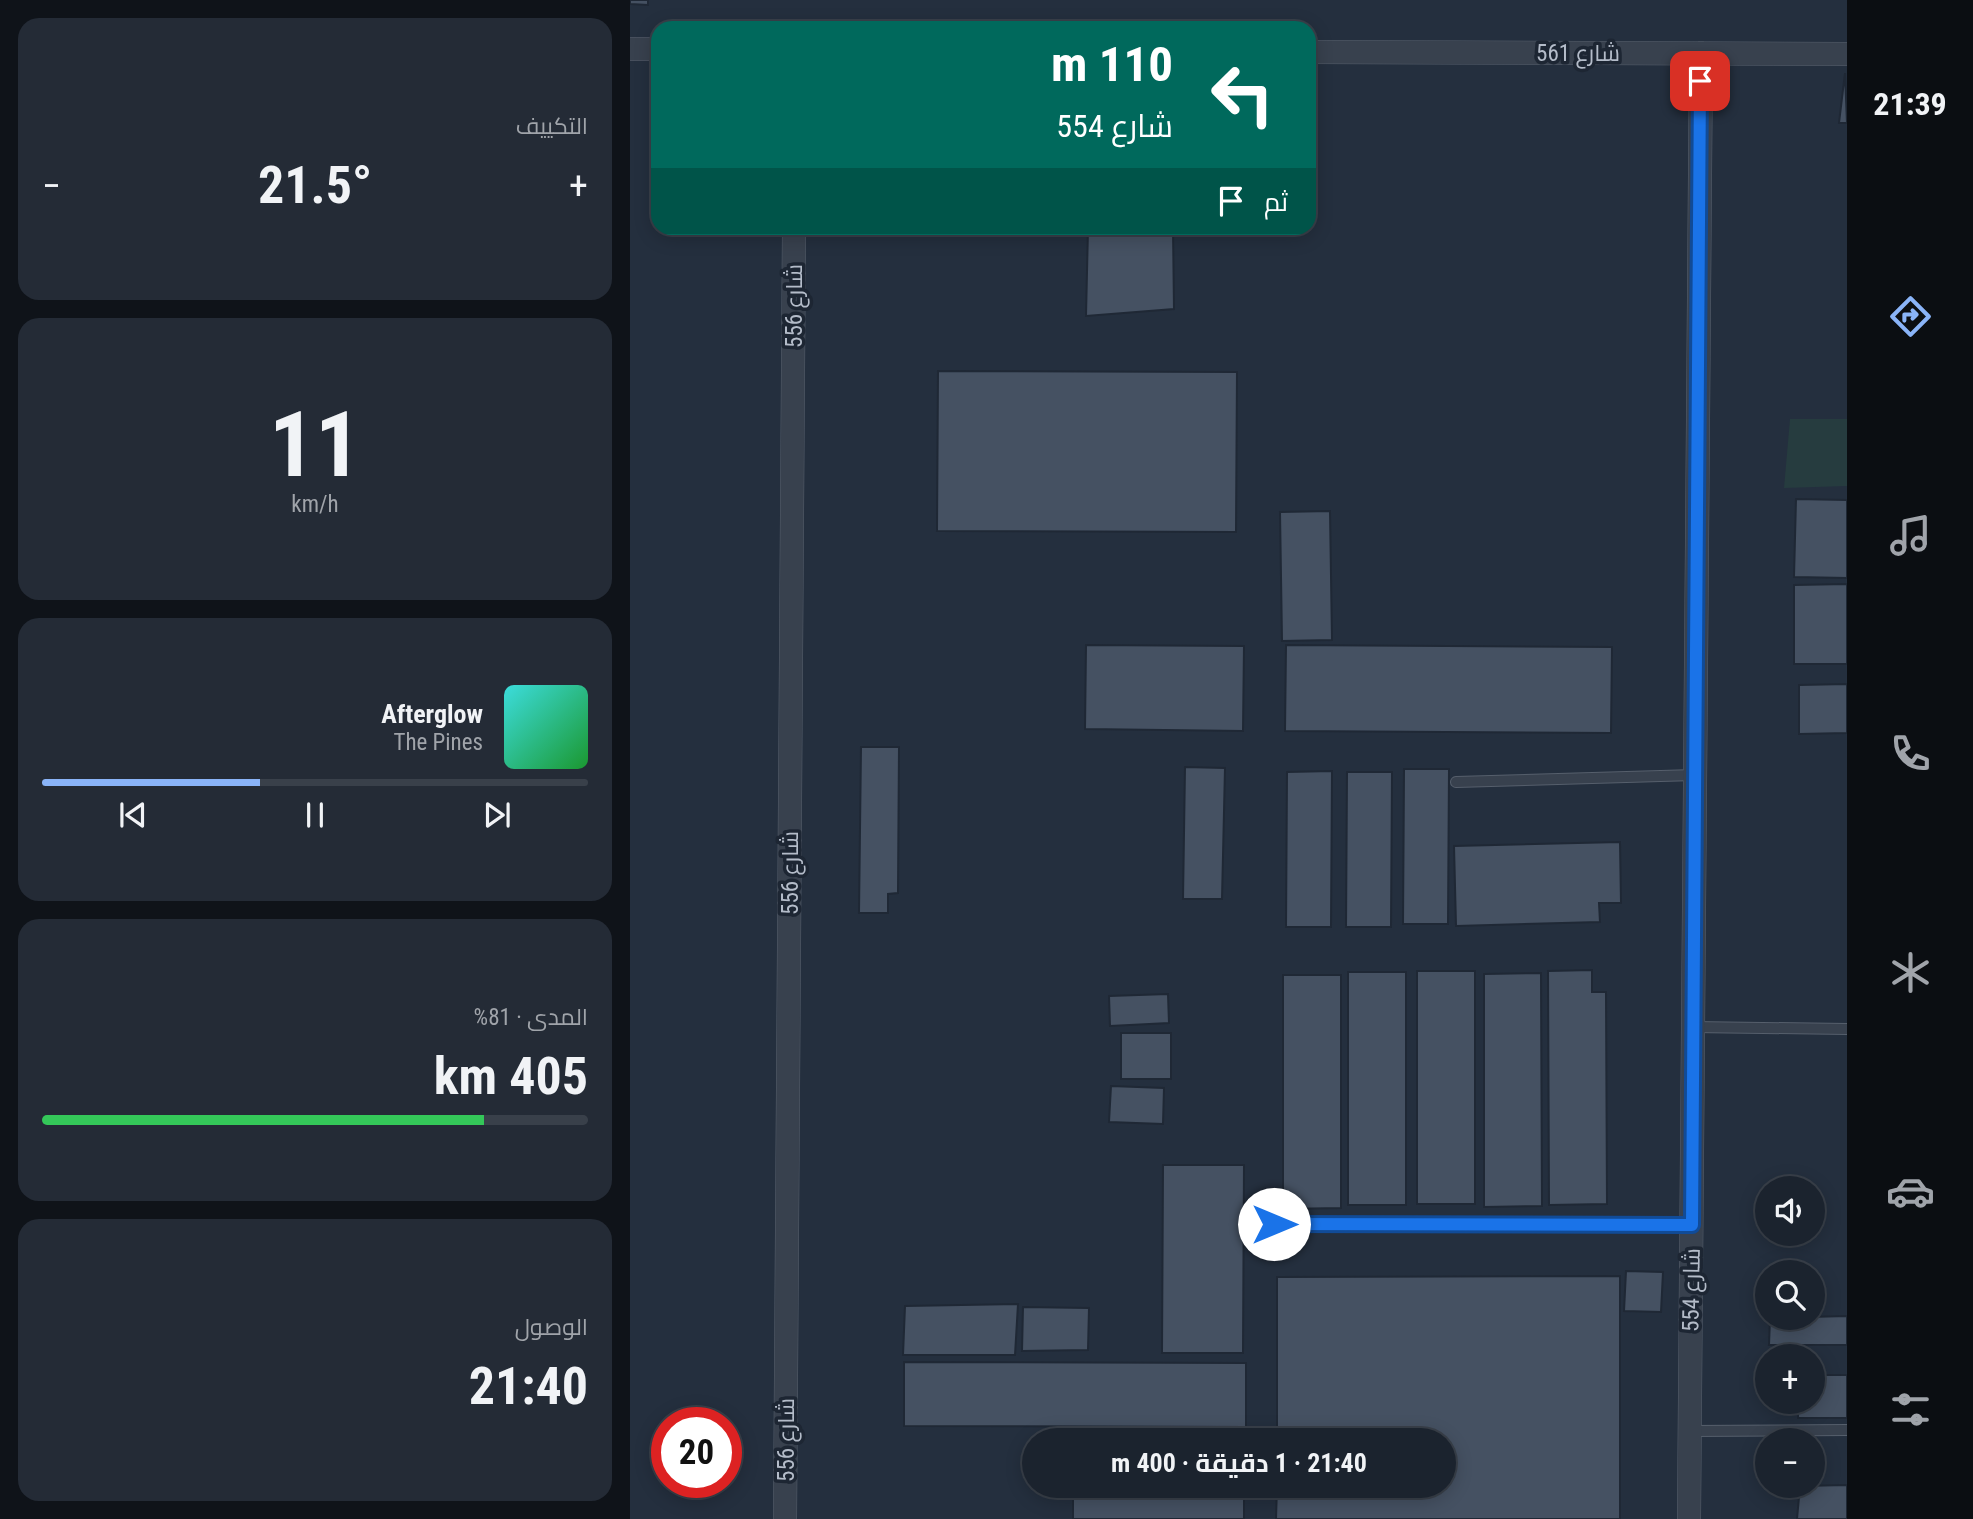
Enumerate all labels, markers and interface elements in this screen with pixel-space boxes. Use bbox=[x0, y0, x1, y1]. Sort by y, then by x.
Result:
text: 110 m bbox=[1051, 36, 1173, 93]
street label: شارع 561 bbox=[1536, 40, 1620, 69]
icon: left bbox=[1197, 49, 1288, 140]
pin bbox=[1670, 51, 1730, 111]
icon: arrive bbox=[1681, 62, 1719, 100]
text: 21:39 bbox=[1873, 85, 1947, 123]
text: شارع 554 bbox=[1056, 107, 1173, 145]
text: التكييف bbox=[516, 113, 588, 140]
text: 21.5° bbox=[258, 155, 372, 216]
text: − bbox=[42, 164, 61, 208]
text: + bbox=[569, 164, 588, 208]
icon: arrive bbox=[1212, 182, 1250, 220]
text: ثم bbox=[1264, 187, 1288, 217]
street label: شارع 556 bbox=[781, 264, 810, 348]
icon: directions bbox=[1886, 292, 1935, 341]
text: 11 bbox=[269, 392, 361, 498]
text: km/h bbox=[291, 491, 339, 518]
icon: music bbox=[1886, 511, 1935, 560]
text: Afterglow bbox=[381, 699, 483, 729]
text: The Pines bbox=[393, 729, 483, 756]
icon: phone bbox=[1886, 729, 1935, 778]
icon: previous bbox=[114, 796, 152, 834]
icon: pause bbox=[296, 796, 334, 834]
icon: next bbox=[478, 796, 516, 834]
street label: شارع 556 bbox=[777, 831, 806, 915]
icon: climate bbox=[1886, 948, 1935, 997]
text: المدى · 81% bbox=[474, 1004, 588, 1031]
text: 405 km bbox=[434, 1046, 588, 1107]
icon: car bbox=[1886, 1167, 1935, 1216]
map controls bbox=[1755, 1176, 1825, 1498]
button: sound bbox=[1755, 1176, 1825, 1246]
position arrow bbox=[1237, 1187, 1311, 1261]
street label: شارع 554 bbox=[1677, 1248, 1708, 1332]
button: search bbox=[1755, 1260, 1825, 1330]
text: الوصول bbox=[515, 1314, 588, 1341]
button: + bbox=[1755, 1344, 1825, 1414]
text: 21:40 bbox=[469, 1356, 588, 1417]
icon: filters bbox=[1886, 1385, 1935, 1434]
street label: شارع 556 bbox=[773, 1398, 802, 1482]
speed limit sign: 20 bbox=[651, 1407, 742, 1498]
button: − bbox=[1755, 1428, 1825, 1498]
text: 21:40 · 1 دقيقة · 400 m bbox=[1111, 1448, 1367, 1478]

